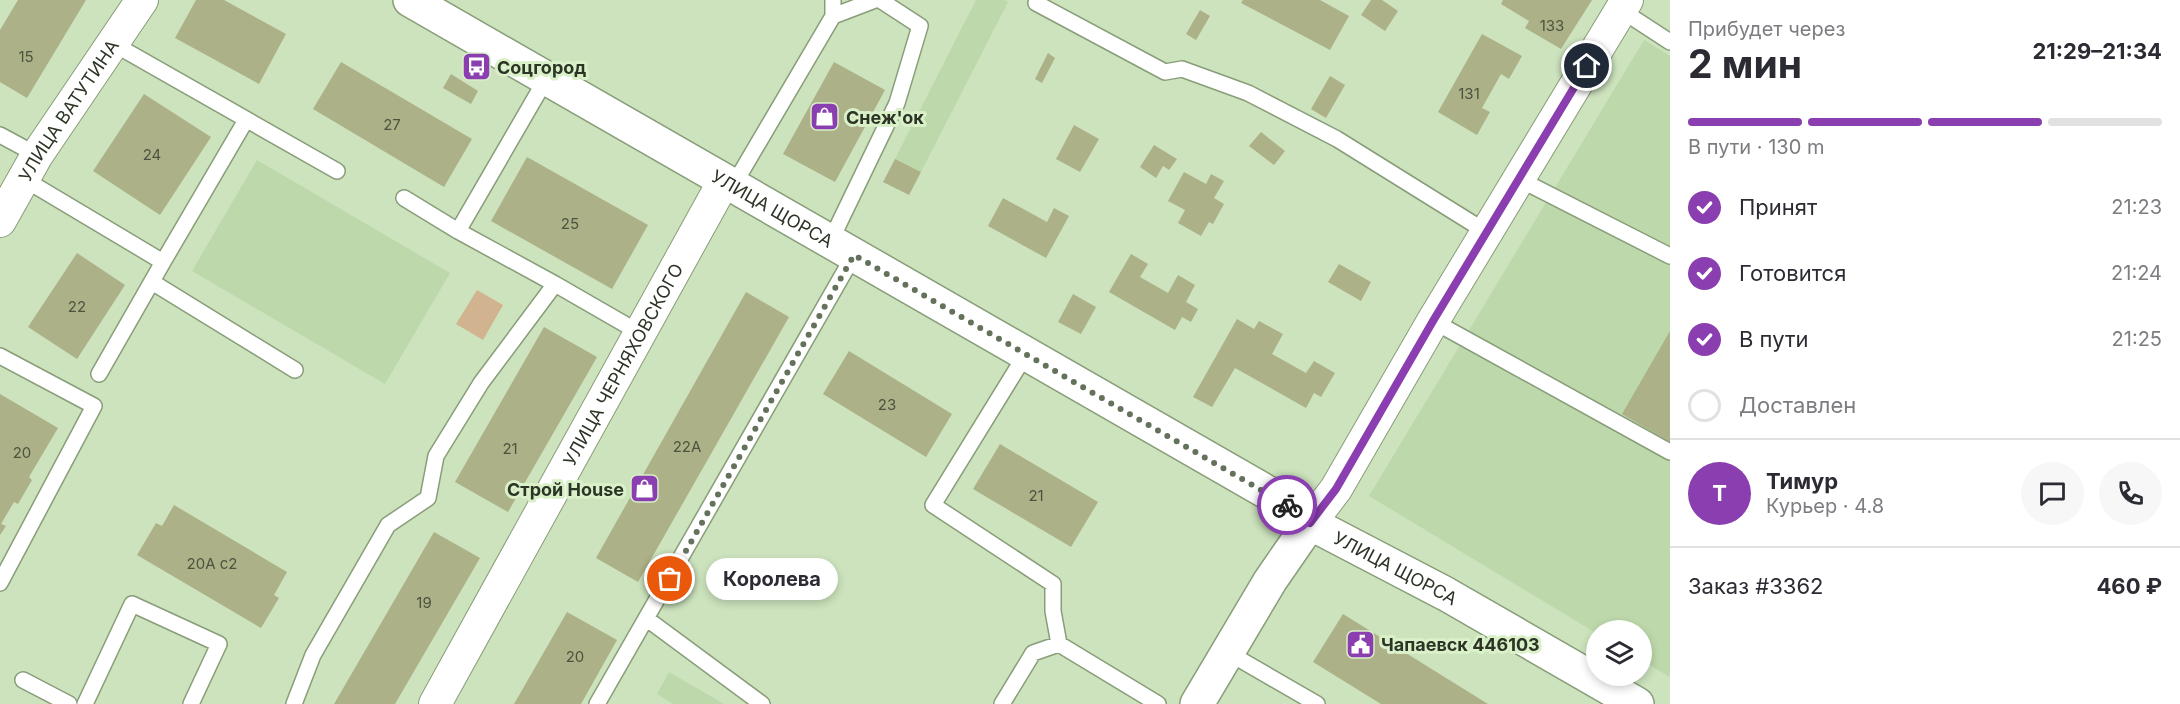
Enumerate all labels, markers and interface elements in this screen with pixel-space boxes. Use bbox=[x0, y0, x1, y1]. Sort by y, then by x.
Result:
house number: 133 bbox=[1540, 16, 1564, 35]
text: Прибудет через bbox=[1688, 17, 1845, 41]
street label: УЛИЦА ВАТУТИНА bbox=[14, 35, 123, 185]
text: 21:29–21:34 bbox=[2032, 38, 2162, 64]
pin bbox=[1561, 40, 1612, 91]
text: 2 мин bbox=[1688, 40, 1802, 87]
house number: 15 bbox=[18, 47, 34, 66]
icon: home bbox=[1570, 49, 1603, 82]
bus stop icon: Соцгород bbox=[460, 51, 492, 83]
place label: Соцгород bbox=[497, 57, 586, 78]
house number: 131 bbox=[1458, 84, 1480, 103]
shop icon: Снеж'ок bbox=[809, 101, 841, 133]
place label: Снеж'ок bbox=[846, 107, 924, 128]
house number: 27 bbox=[383, 115, 401, 134]
text: В пути · 130 m bbox=[1688, 135, 1824, 159]
house number: 24 bbox=[143, 145, 161, 164]
street label: УЛИЦА ЩОРСА bbox=[708, 165, 837, 251]
icon: check bbox=[1688, 191, 1721, 224]
text: Принят bbox=[1739, 194, 1817, 220]
text: 21:23 bbox=[2111, 195, 2162, 219]
house number: 25 bbox=[561, 214, 579, 233]
icon: check bbox=[1688, 257, 1721, 290]
street label: УЛИЦА ЧЕРНЯХОВСКОГО bbox=[558, 260, 687, 469]
text: Готовится bbox=[1739, 260, 1846, 286]
text: 21:24 bbox=[2111, 261, 2162, 285]
house number: 22 bbox=[68, 297, 86, 316]
icon: check bbox=[1688, 323, 1721, 356]
text: В пути bbox=[1739, 326, 1808, 352]
text: 21:25 bbox=[2112, 327, 2162, 351]
text: Доставлен bbox=[1739, 392, 1856, 418]
house number: 23 bbox=[878, 395, 896, 414]
house number: 22А bbox=[673, 437, 701, 456]
house number: 21 bbox=[502, 439, 518, 458]
house number: 20 bbox=[13, 443, 31, 462]
button: chat bbox=[2021, 462, 2084, 525]
button: phone bbox=[2099, 462, 2162, 525]
text: Тимур bbox=[1766, 468, 1838, 494]
shop icon: Строй House bbox=[629, 473, 661, 505]
courier bbox=[1257, 475, 1317, 535]
place label: Строй House bbox=[507, 479, 624, 500]
text: Т bbox=[1712, 480, 1727, 506]
house number: 21 bbox=[1028, 486, 1044, 505]
icon: bike bbox=[1271, 489, 1304, 522]
text: Курьер · 4.8 bbox=[1766, 494, 1884, 518]
street label: УЛИЦА ЩОРСА bbox=[1330, 527, 1461, 609]
pin bbox=[644, 553, 695, 604]
house number: 20А с2 bbox=[187, 554, 237, 573]
callout: Королева bbox=[706, 558, 838, 600]
icon: bag bbox=[653, 562, 686, 595]
text: Королева bbox=[723, 567, 821, 591]
text: Заказ #3362 bbox=[1688, 573, 1823, 599]
text: 460 ₽ bbox=[2096, 573, 2162, 599]
house number: 19 bbox=[416, 593, 432, 612]
map controls bbox=[1586, 620, 1652, 686]
button: layers bbox=[1586, 620, 1652, 686]
public building icon: Чапаевск 446103 bbox=[1344, 628, 1376, 660]
place label: Чапаевск 446103 bbox=[1381, 634, 1540, 655]
house number: 20 bbox=[566, 647, 584, 666]

